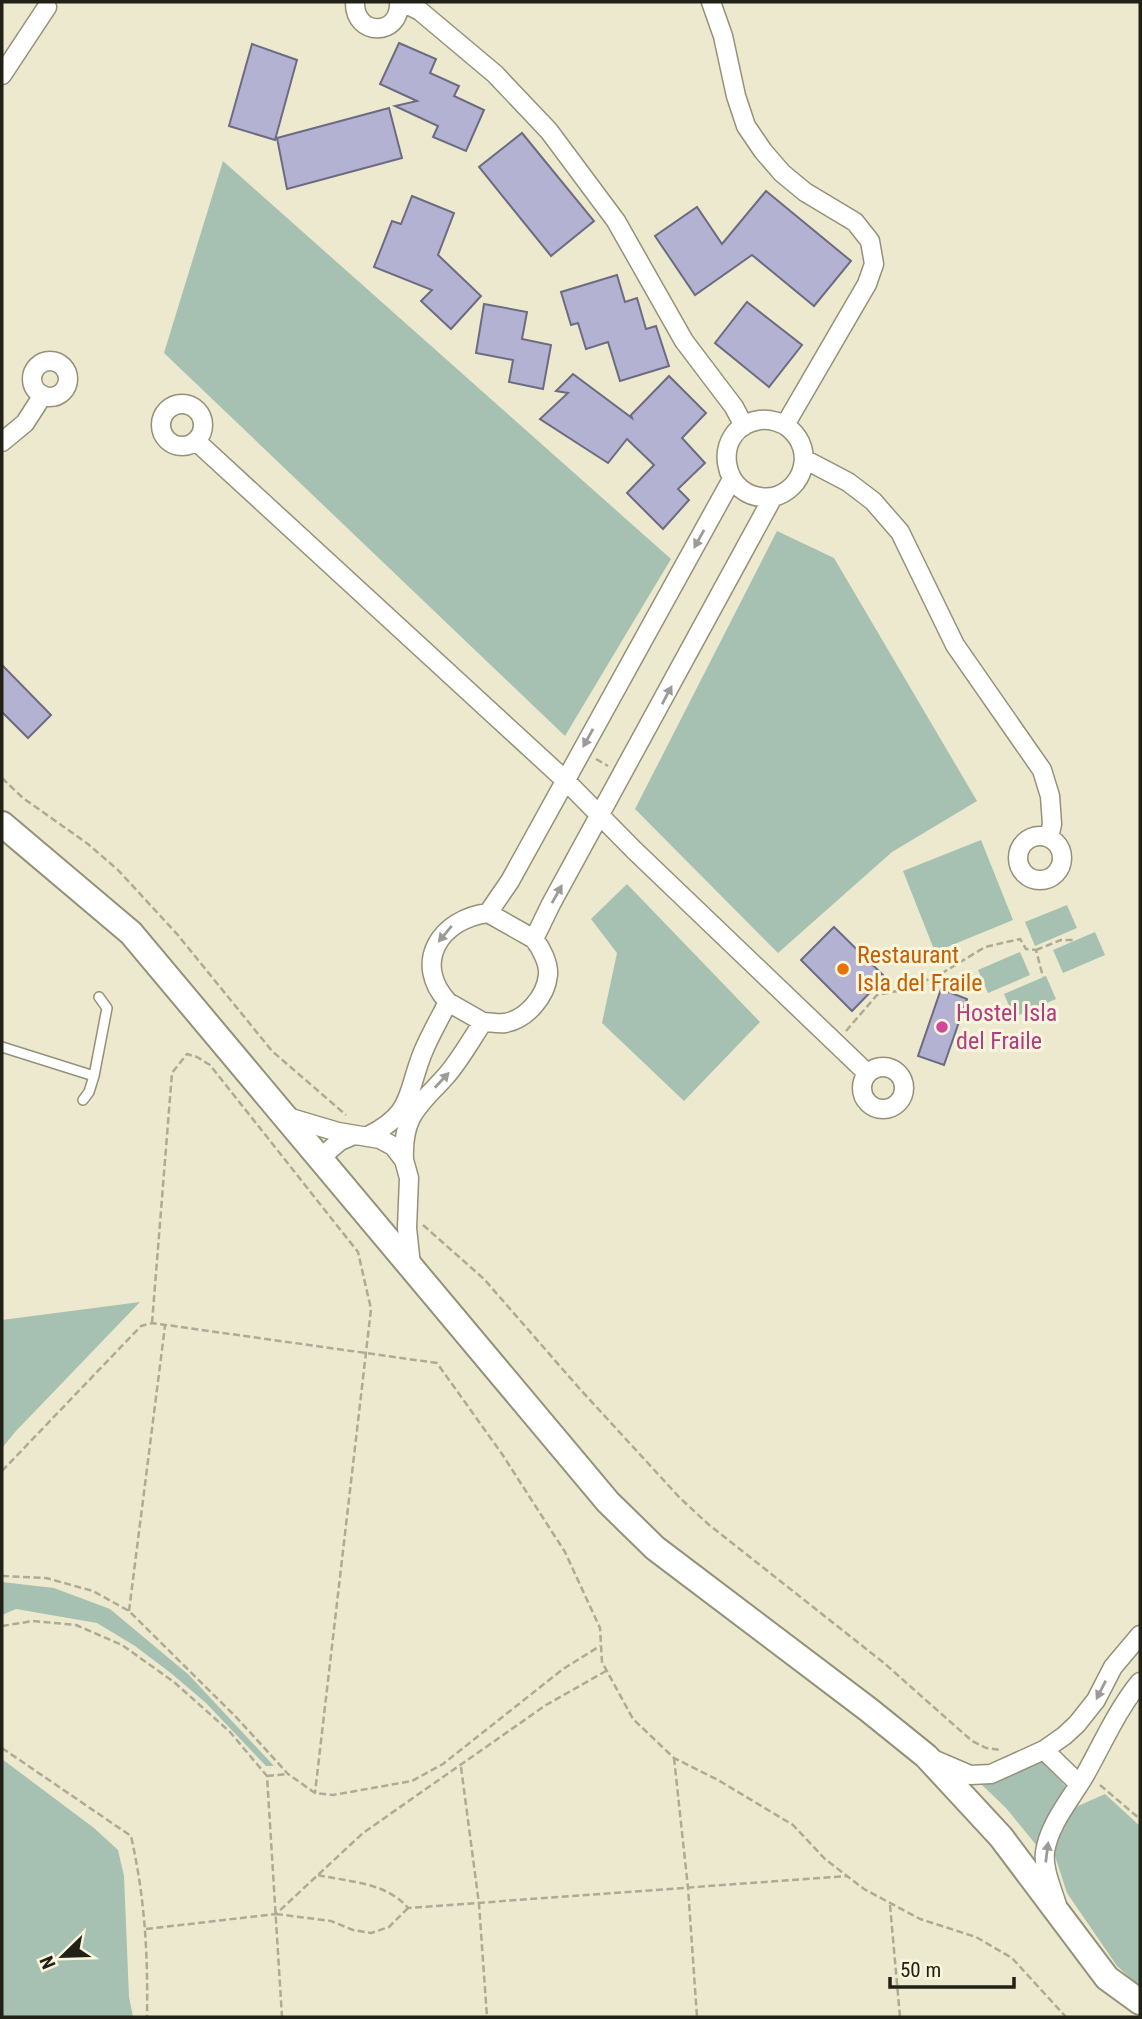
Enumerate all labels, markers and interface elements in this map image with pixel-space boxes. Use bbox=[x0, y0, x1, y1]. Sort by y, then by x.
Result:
one-way arrow bbox=[693, 529, 705, 549]
one-way arrow bbox=[661, 685, 673, 704]
one-way arrow bbox=[582, 728, 594, 748]
one-way arrow bbox=[551, 884, 563, 903]
one-way arrow bbox=[437, 925, 453, 943]
place label: Restaurant Isla del Fraile bbox=[857, 941, 982, 997]
marker: Restaurant Isla del Fraile bbox=[835, 961, 851, 977]
place label: Hostel Isla del Fraile bbox=[956, 999, 1057, 1055]
marker: Hostel Isla del Fraile bbox=[934, 1019, 950, 1035]
one-way arrow bbox=[433, 1072, 449, 1089]
one-way arrow bbox=[1095, 1680, 1107, 1700]
one-way arrow bbox=[1042, 1841, 1053, 1863]
north arrow bbox=[28, 1921, 98, 1991]
scale bar bbox=[890, 1946, 1014, 1990]
text: N bbox=[35, 1953, 61, 1972]
text: 50 m bbox=[900, 1958, 941, 1982]

